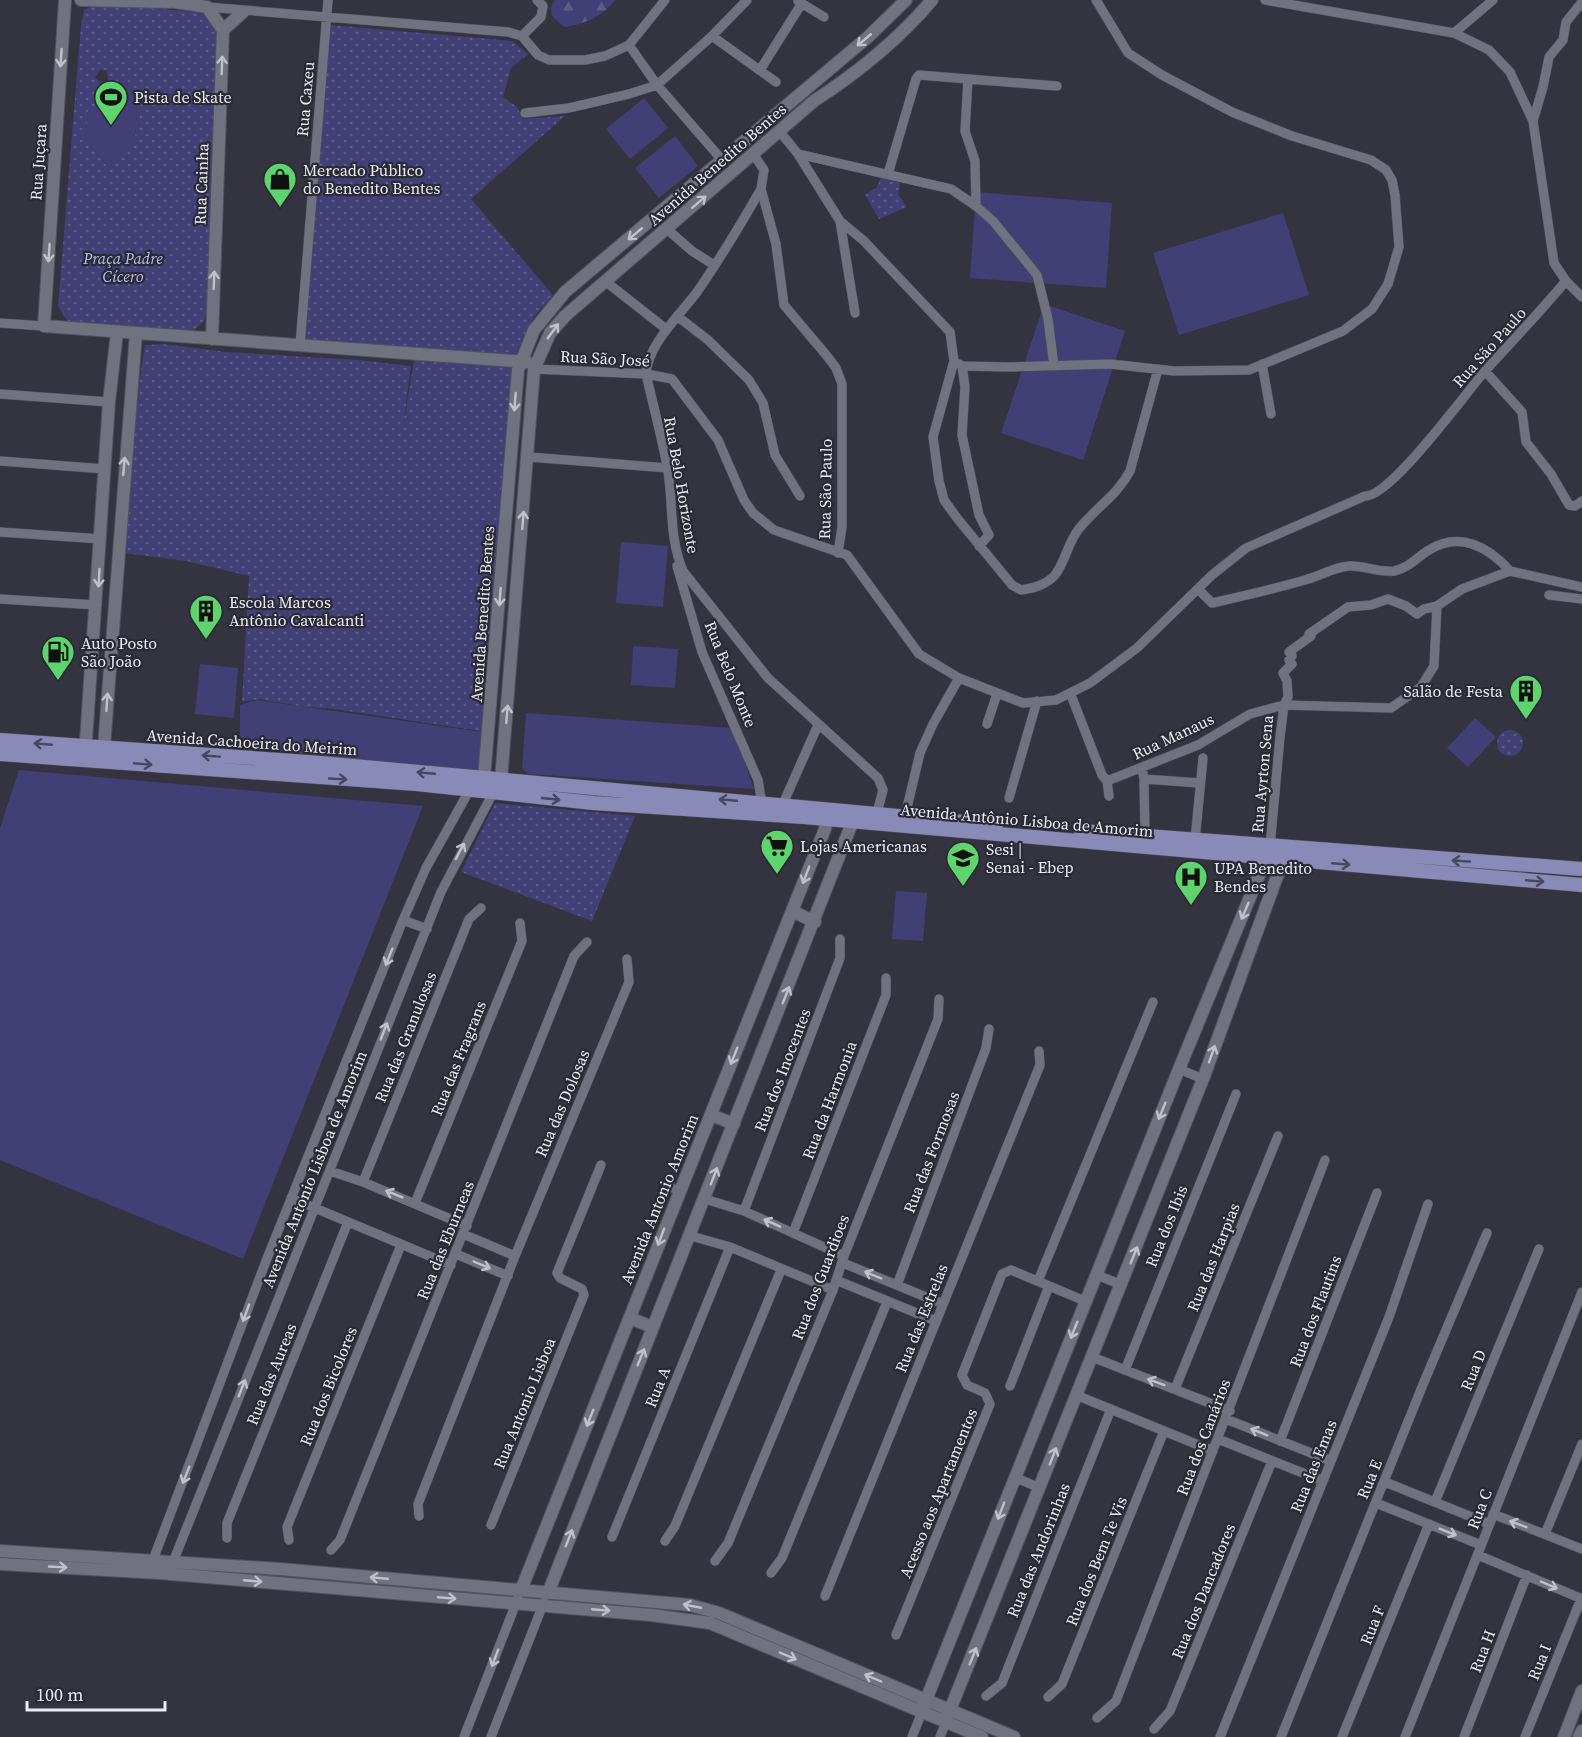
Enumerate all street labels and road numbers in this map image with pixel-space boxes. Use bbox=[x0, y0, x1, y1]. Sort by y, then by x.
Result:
street label: Rua Caxeu bbox=[291, 61, 319, 137]
street label: Avenida Benedito Bentes bbox=[643, 98, 791, 230]
street label: Rua Juçara bbox=[24, 122, 52, 201]
street label: Rua Cainha bbox=[189, 142, 213, 225]
street label: Rua São Paulo bbox=[1447, 302, 1531, 392]
street label: Rua São José bbox=[560, 345, 650, 371]
street label: Rua Belo Horizonte bbox=[659, 415, 705, 555]
street label: Rua São Paulo bbox=[813, 438, 837, 540]
street label: Avenida Benedito Bentes bbox=[465, 525, 499, 703]
street label: Rua Belo Monte bbox=[700, 618, 762, 730]
street label: Rua Manaus bbox=[1129, 707, 1217, 765]
street label: Rua Ayrton Sena bbox=[1246, 713, 1278, 834]
street label: Avenida Cachoeira do Meirim bbox=[146, 724, 358, 760]
street label: Avenida Antônio Lisboa de Amorim bbox=[900, 798, 1154, 842]
street label: Rua das Granulosas bbox=[369, 968, 441, 1106]
street label: Rua das Fragrans bbox=[425, 997, 491, 1119]
street label: Rua dos Inocentes bbox=[748, 1005, 816, 1135]
street label: Rua da Harmonia bbox=[796, 1037, 862, 1162]
street label: Rua das Dolosas bbox=[529, 1046, 595, 1160]
street label: Avenida Antonio Lisboa de Amorim bbox=[256, 1047, 372, 1291]
street label: Rua das Formosas bbox=[898, 1088, 964, 1216]
street label: Avenida Antonio Amorim bbox=[615, 1111, 703, 1287]
street label: Rua das Eburneas bbox=[411, 1177, 479, 1303]
street label: Rua dos Ibis bbox=[1140, 1182, 1192, 1270]
street label: Rua das Harpias bbox=[1181, 1199, 1245, 1315]
street label: Rua dos Guardioes bbox=[786, 1211, 854, 1343]
street label: Rua dos Flautins bbox=[1284, 1252, 1346, 1370]
street label: Rua das Estrelas bbox=[889, 1260, 953, 1376]
street label: Rua das Aureas bbox=[240, 1320, 302, 1428]
street label: Rua dos Bicolores bbox=[294, 1323, 362, 1449]
street label: Rua Antonio Lisboa bbox=[488, 1333, 561, 1472]
street label: Rua D bbox=[1455, 1346, 1491, 1394]
street label: Rua A bbox=[639, 1363, 675, 1411]
street label: Rua dos Canários bbox=[1171, 1376, 1235, 1498]
street label: Acesso aos Apartamentos bbox=[894, 1405, 982, 1581]
street label: Rua das Emas bbox=[1284, 1416, 1342, 1516]
street label: Rua E bbox=[1351, 1456, 1387, 1502]
street label: Rua das Andorinhas bbox=[1001, 1479, 1075, 1621]
street label: Rua C bbox=[1461, 1486, 1497, 1532]
street label: Rua dos Bem Te Vis bbox=[1060, 1493, 1132, 1629]
street label: Rua dos Dancadores bbox=[1166, 1520, 1240, 1662]
street label: Rua F bbox=[1354, 1602, 1390, 1648]
street label: Rua H bbox=[1464, 1626, 1500, 1676]
street label: Rua I bbox=[1522, 1640, 1556, 1683]

